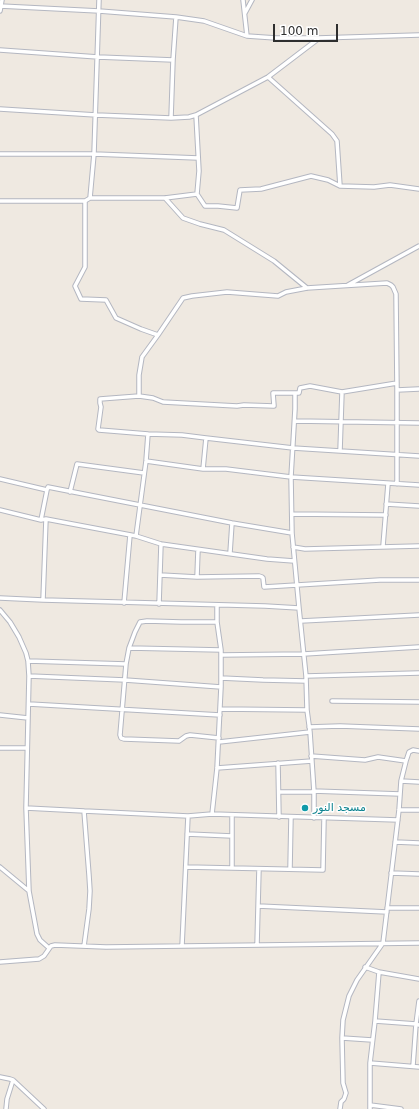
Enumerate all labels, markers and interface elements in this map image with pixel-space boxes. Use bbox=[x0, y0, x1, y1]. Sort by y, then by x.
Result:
scale bar bbox=[275, 16, 340, 42]
text: 100 m bbox=[280, 24, 318, 38]
place label: مسجد النور bbox=[313, 801, 366, 815]
marker: مسجد النور bbox=[300, 803, 310, 813]

